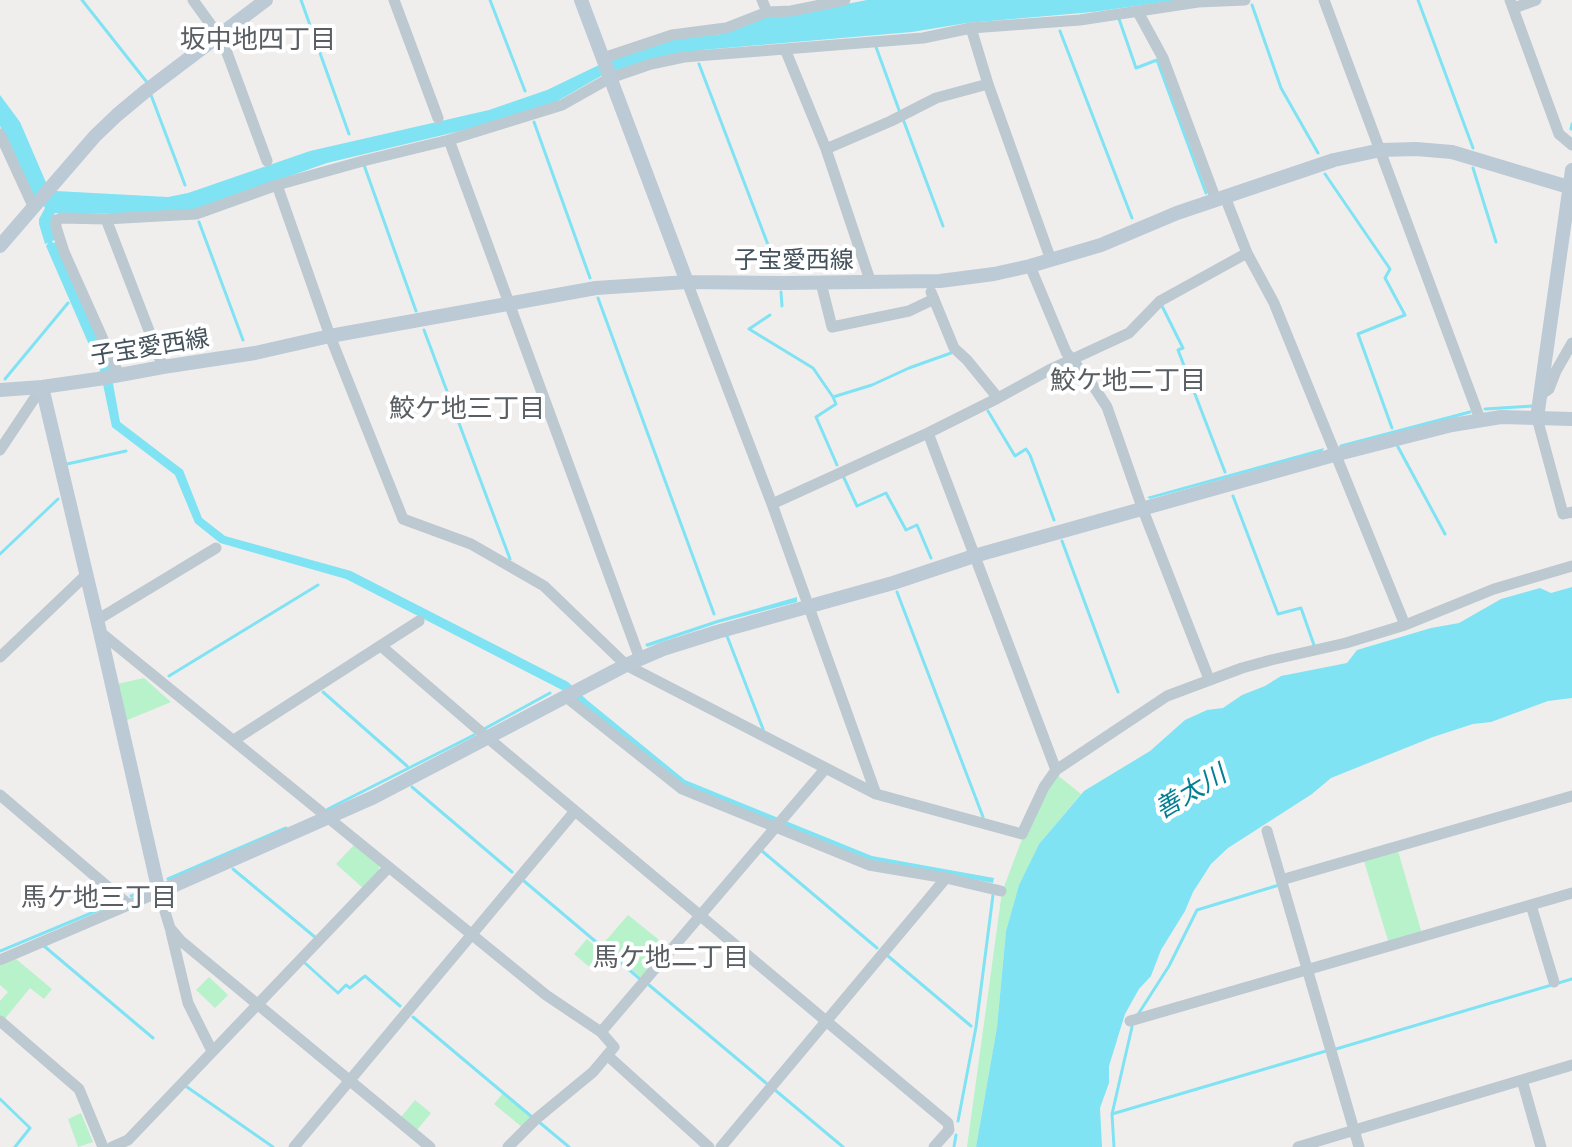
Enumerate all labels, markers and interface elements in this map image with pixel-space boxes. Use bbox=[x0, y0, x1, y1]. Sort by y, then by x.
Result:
district label: 坂中地四丁目 bbox=[180, 25, 336, 57]
street label: 子宝愛西線 bbox=[734, 247, 854, 275]
street label: 子宝愛西線 bbox=[88, 324, 212, 372]
district label: 鮫ケ地二丁目 bbox=[1050, 366, 1206, 398]
district label: 鮫ケ地三丁目 bbox=[389, 394, 545, 426]
water label: 善太川 bbox=[1150, 760, 1232, 826]
district label: 馬ケ地三丁目 bbox=[21, 883, 177, 915]
district label: 馬ケ地二丁目 bbox=[593, 943, 749, 975]

